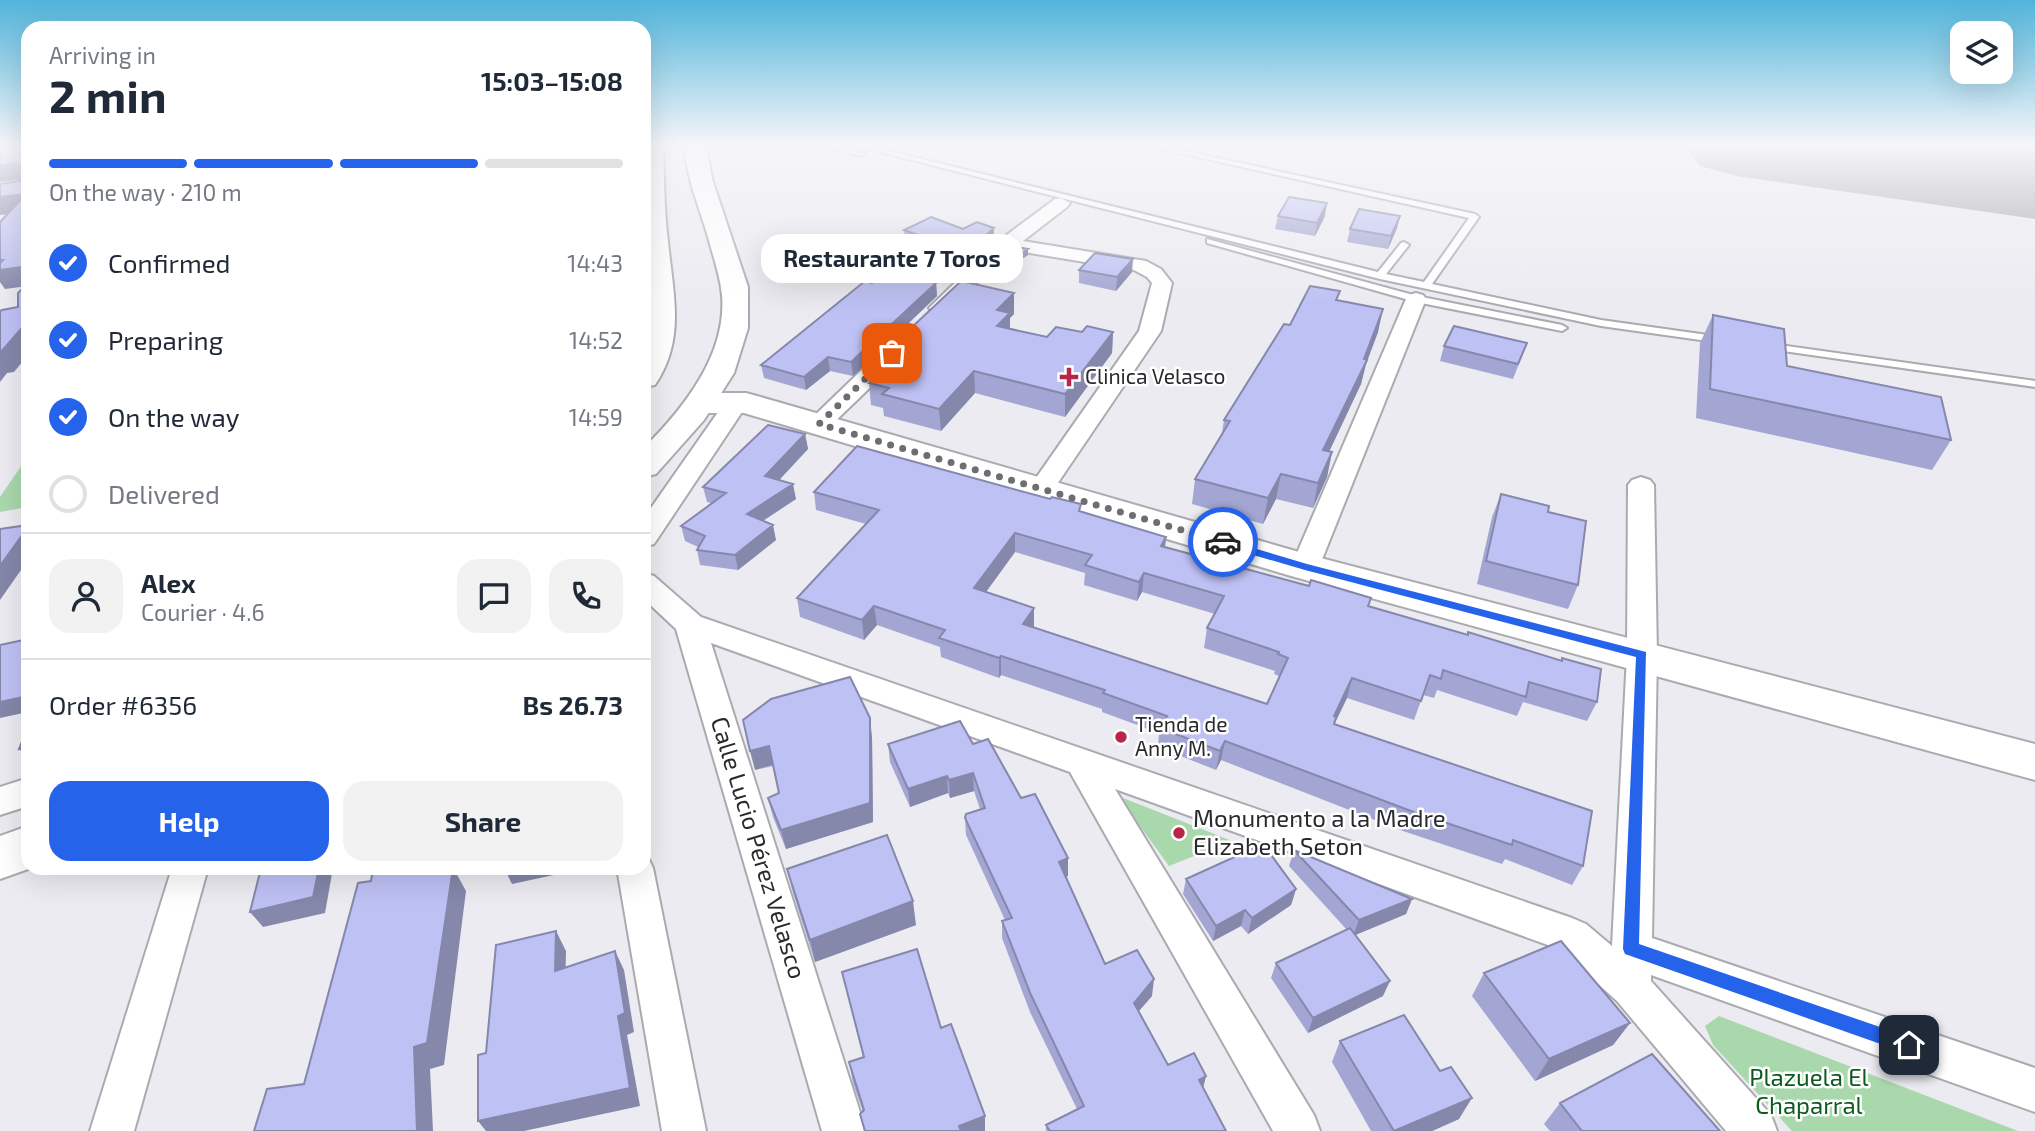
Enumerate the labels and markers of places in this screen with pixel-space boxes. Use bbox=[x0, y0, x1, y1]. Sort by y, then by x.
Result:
callout: Restaurante 7 Toros bbox=[761, 234, 1023, 283]
pin bbox=[862, 323, 922, 383]
place label: Clinica Velasco bbox=[1085, 363, 1226, 388]
marker: Clinica Velasco bbox=[1059, 367, 1079, 387]
place label: Tienda de Anny M. bbox=[1135, 711, 1227, 760]
marker: Tienda de Anny M. bbox=[1113, 729, 1129, 745]
place label: Monumento a la Madre Elizabeth Seton bbox=[1193, 803, 1446, 860]
marker: Monumento a la Madre Elizabeth Seton bbox=[1171, 825, 1187, 841]
pin bbox=[1879, 1015, 1939, 1075]

